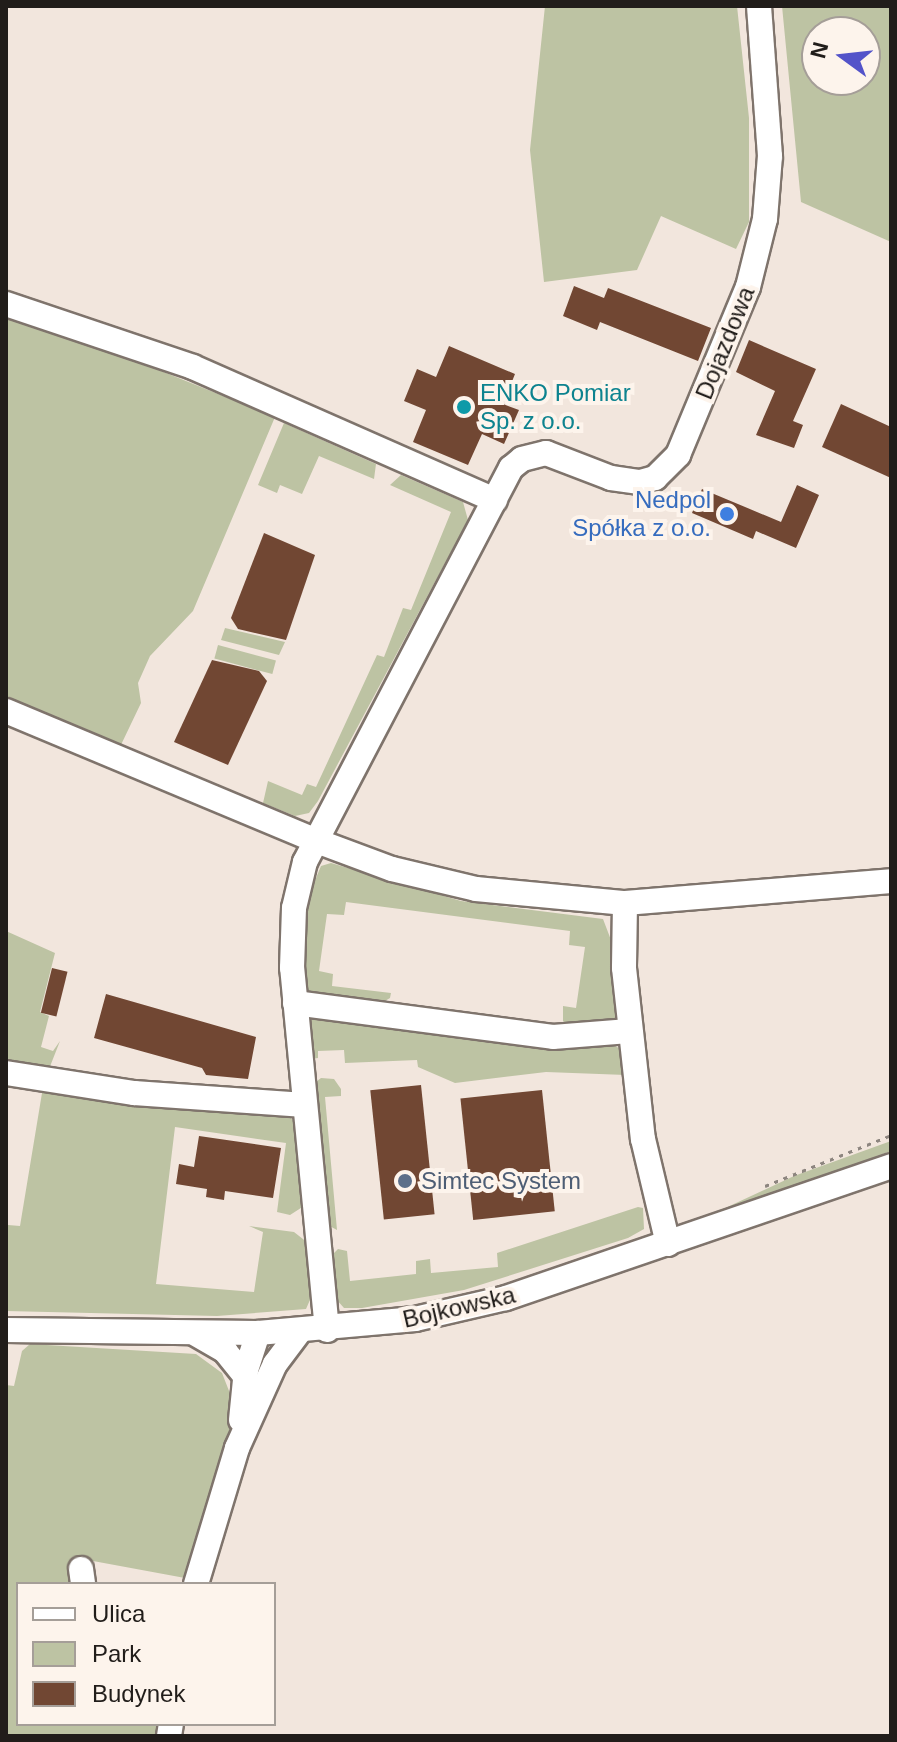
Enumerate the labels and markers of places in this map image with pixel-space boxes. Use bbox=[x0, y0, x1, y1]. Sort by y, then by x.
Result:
place label: ENKO Pomiar Sp. z o.o. bbox=[480, 379, 631, 435]
marker: ENKO Pomiar Sp. z o.o. bbox=[455, 398, 473, 416]
place label: Nedpol Spółka z o.o. bbox=[572, 486, 711, 542]
marker: Nedpol Spółka z o.o. bbox=[718, 505, 736, 523]
place label: Simtec System bbox=[421, 1167, 581, 1195]
marker: Simtec System bbox=[396, 1172, 414, 1190]

